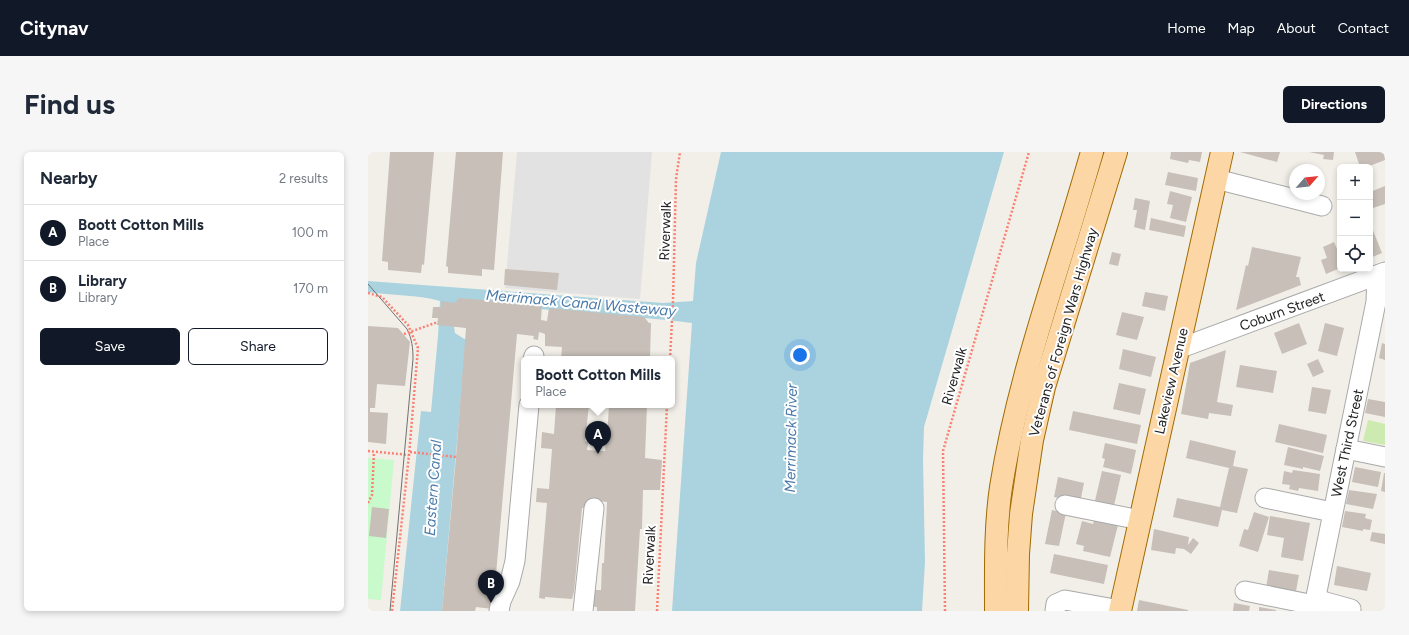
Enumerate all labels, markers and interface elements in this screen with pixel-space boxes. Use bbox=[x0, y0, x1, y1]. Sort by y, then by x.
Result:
text: Citynav bbox=[20, 17, 89, 40]
text: Home bbox=[1167, 20, 1206, 37]
text: Map bbox=[1228, 20, 1255, 37]
text: About bbox=[1277, 20, 1316, 37]
text: Contact bbox=[1338, 20, 1389, 37]
button: Directions bbox=[1283, 86, 1385, 123]
text: Find us bbox=[24, 87, 115, 121]
north arrow bbox=[1289, 164, 1325, 200]
map controls bbox=[1337, 164, 1373, 272]
button: + bbox=[1337, 164, 1373, 200]
text: Nearby bbox=[40, 168, 98, 188]
text: 2 results bbox=[279, 171, 328, 186]
button: − bbox=[1337, 200, 1373, 236]
street label: Riverwalk bbox=[656, 201, 675, 261]
text: Boott Cotton Mills bbox=[78, 216, 204, 234]
text: A bbox=[48, 225, 58, 240]
text: 100 m bbox=[292, 225, 328, 240]
street label: Veterans of Foreign Wars Highway bbox=[1025, 225, 1102, 439]
text: Place bbox=[78, 234, 109, 249]
button: locate bbox=[1337, 236, 1373, 272]
text: Library bbox=[78, 272, 127, 290]
text: B bbox=[49, 281, 57, 296]
text: 170 m bbox=[293, 281, 328, 296]
water label: Merrimack Canal Wasteway bbox=[485, 286, 678, 320]
street label: Coburn Street bbox=[1237, 288, 1327, 335]
text: Library bbox=[78, 290, 118, 305]
street label: Lakeview Avenue bbox=[1151, 326, 1192, 436]
button: Save bbox=[40, 328, 180, 365]
button: Share bbox=[188, 328, 328, 365]
your location bbox=[790, 345, 810, 365]
street label: Riverwalk bbox=[938, 345, 971, 407]
popup bbox=[521, 356, 675, 408]
text: Boott Cotton Mills bbox=[535, 366, 661, 384]
water label: Merrimack River bbox=[781, 382, 801, 493]
text: Place bbox=[535, 384, 566, 399]
street label: West Third Street bbox=[1328, 387, 1367, 499]
pin: A bbox=[585, 421, 611, 454]
water label: Eastern Canal bbox=[421, 439, 445, 537]
street label: Riverwalk bbox=[639, 525, 660, 585]
pin: B bbox=[478, 570, 504, 603]

